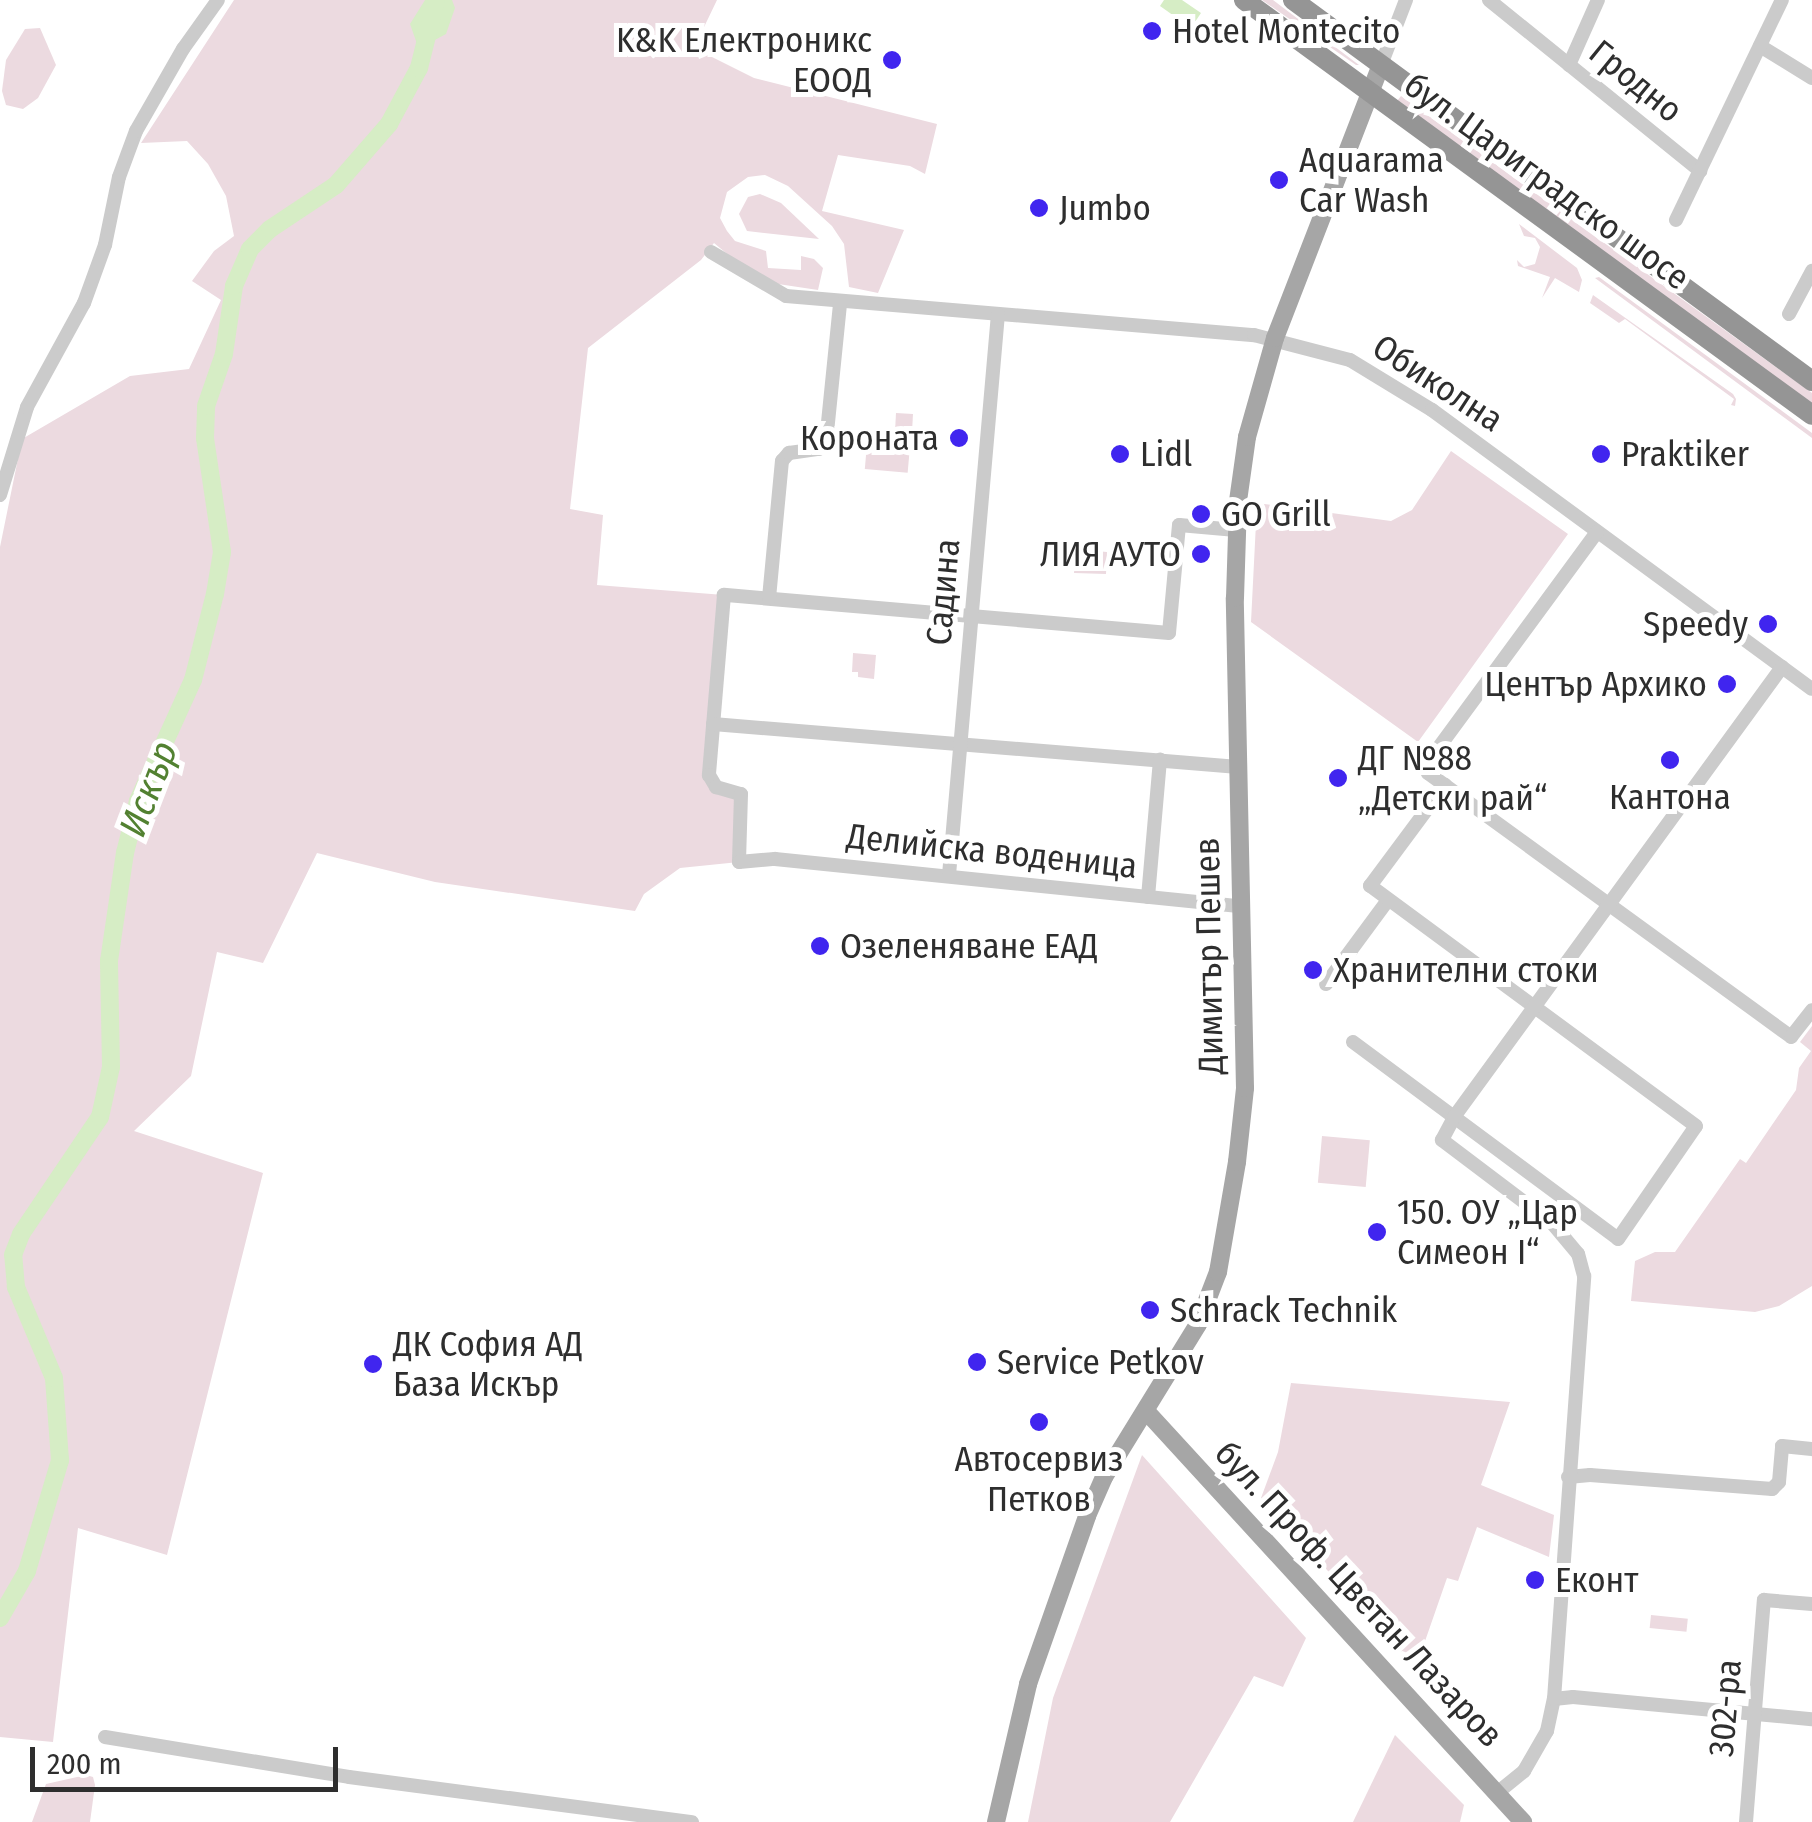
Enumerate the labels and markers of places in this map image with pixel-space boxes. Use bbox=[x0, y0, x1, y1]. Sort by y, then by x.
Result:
place label: Hotel Montecito bbox=[1172, 10, 1400, 52]
place label: K&K Електроникс ЕООД bbox=[616, 19, 872, 101]
marker: Hotel Montecito bbox=[1141, 20, 1163, 42]
marker: K&K Електроникс ЕООД bbox=[881, 49, 903, 71]
place label: Aquarama Car Wash bbox=[1299, 139, 1444, 221]
marker: Aquarama Car Wash bbox=[1268, 169, 1290, 191]
place label: Jumbo bbox=[1059, 187, 1151, 229]
marker: Jumbo bbox=[1028, 197, 1050, 219]
place label: Короната bbox=[800, 417, 939, 459]
marker: Короната bbox=[948, 427, 970, 449]
place label: Lidl bbox=[1140, 433, 1192, 475]
place label: Praktiker bbox=[1621, 433, 1749, 475]
marker: Lidl bbox=[1109, 443, 1131, 465]
marker: Praktiker bbox=[1590, 443, 1612, 465]
place label: GO Grill bbox=[1221, 493, 1331, 535]
marker: GO Grill bbox=[1190, 503, 1212, 525]
place label: ЛИЯ АУТО bbox=[1040, 533, 1181, 575]
marker: ЛИЯ АУТО bbox=[1190, 543, 1212, 565]
place label: Speedy bbox=[1643, 603, 1748, 645]
marker: Speedy bbox=[1757, 613, 1779, 635]
place label: Център Архико bbox=[1484, 663, 1707, 705]
marker: Център Архико bbox=[1716, 673, 1738, 695]
place label: ДГ №88 „Детски рай“ bbox=[1358, 737, 1547, 819]
marker: Кантона bbox=[1659, 749, 1681, 771]
marker: ДГ №88 „Детски рай“ bbox=[1327, 767, 1349, 789]
place label: Кантона bbox=[1609, 776, 1731, 818]
place label: Озеленяване ЕАД bbox=[840, 925, 1098, 967]
marker: Озеленяване ЕАД bbox=[809, 935, 831, 957]
place label: Хранителни стоки bbox=[1333, 949, 1599, 991]
marker: Хранителни стоки bbox=[1302, 959, 1324, 981]
place label: 150. ОУ „Цар Симеон I“ bbox=[1397, 1191, 1578, 1273]
marker: 150. ОУ „Цар Симеон I“ bbox=[1366, 1221, 1388, 1243]
place label: Schrack Technik bbox=[1170, 1289, 1397, 1331]
marker: Schrack Technik bbox=[1139, 1299, 1161, 1321]
place label: ДК София АД База Искър bbox=[393, 1323, 583, 1405]
place label: Service Petkov bbox=[997, 1341, 1204, 1383]
marker: Service Petkov bbox=[966, 1351, 988, 1373]
marker: ДК София АД База Искър bbox=[362, 1353, 384, 1375]
marker: Автосервиз Петков bbox=[1028, 1411, 1050, 1433]
place label: Автосервиз Петков bbox=[954, 1438, 1124, 1520]
place label: Еконт bbox=[1555, 1559, 1638, 1601]
marker: Еконт bbox=[1524, 1569, 1546, 1591]

